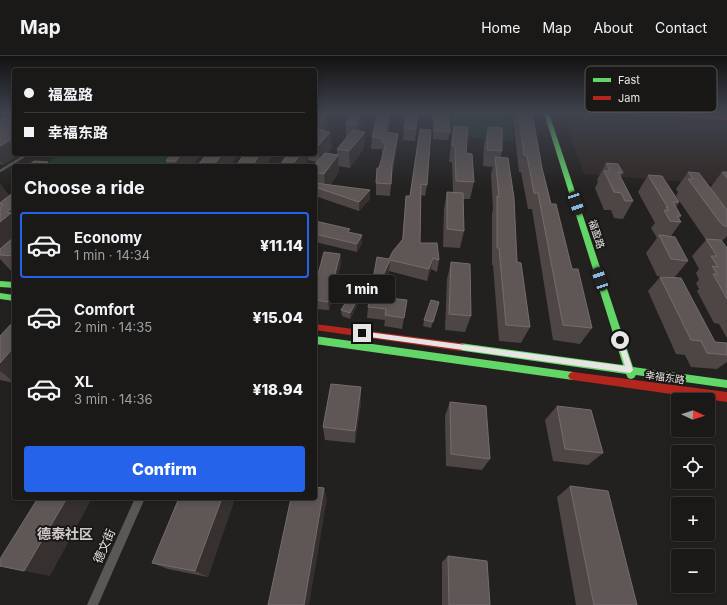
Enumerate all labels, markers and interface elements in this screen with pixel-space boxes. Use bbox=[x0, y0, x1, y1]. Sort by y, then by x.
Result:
text: Map bbox=[20, 16, 61, 39]
text: Home bbox=[481, 19, 520, 36]
text: Map bbox=[542, 19, 572, 36]
text: About bbox=[594, 19, 633, 36]
text: Contact bbox=[655, 19, 707, 36]
legend bbox=[585, 66, 717, 112]
text: Fast bbox=[618, 73, 640, 87]
text: 福盈路 bbox=[48, 85, 93, 104]
text: Jam bbox=[618, 91, 640, 105]
text: 幸福东路 bbox=[48, 123, 108, 142]
text: Choose a ride bbox=[24, 177, 145, 198]
car bbox=[567, 190, 585, 216]
street label: 福盈路 bbox=[587, 218, 607, 250]
icon: car bbox=[26, 227, 62, 263]
text: Economy bbox=[74, 228, 142, 247]
text: ¥11.14 bbox=[260, 236, 303, 255]
text: 1 min · 14:34 bbox=[74, 247, 150, 263]
car bbox=[591, 266, 609, 292]
callout: 1 min bbox=[329, 275, 395, 303]
text: 1 min bbox=[346, 281, 378, 297]
icon: car bbox=[26, 299, 62, 335]
text: Comfort bbox=[74, 300, 135, 319]
text: ¥15.04 bbox=[253, 308, 303, 327]
text: 2 min · 14:35 bbox=[74, 319, 152, 335]
route end bbox=[353, 324, 371, 342]
route start bbox=[611, 331, 629, 349]
street label: 幸福东路 bbox=[644, 368, 686, 386]
icon: car bbox=[26, 371, 62, 407]
text: XL bbox=[74, 372, 94, 391]
text: ¥18.94 bbox=[253, 380, 303, 399]
text: 3 min · 14:36 bbox=[74, 391, 152, 407]
north arrow bbox=[671, 393, 715, 437]
map controls bbox=[671, 393, 715, 593]
button: locate bbox=[671, 445, 715, 489]
button: Confirm bbox=[24, 446, 305, 492]
button: + bbox=[671, 497, 715, 541]
district label: 德泰社区 bbox=[37, 525, 93, 542]
street label: 德文街 bbox=[90, 526, 118, 566]
button: − bbox=[671, 549, 715, 593]

